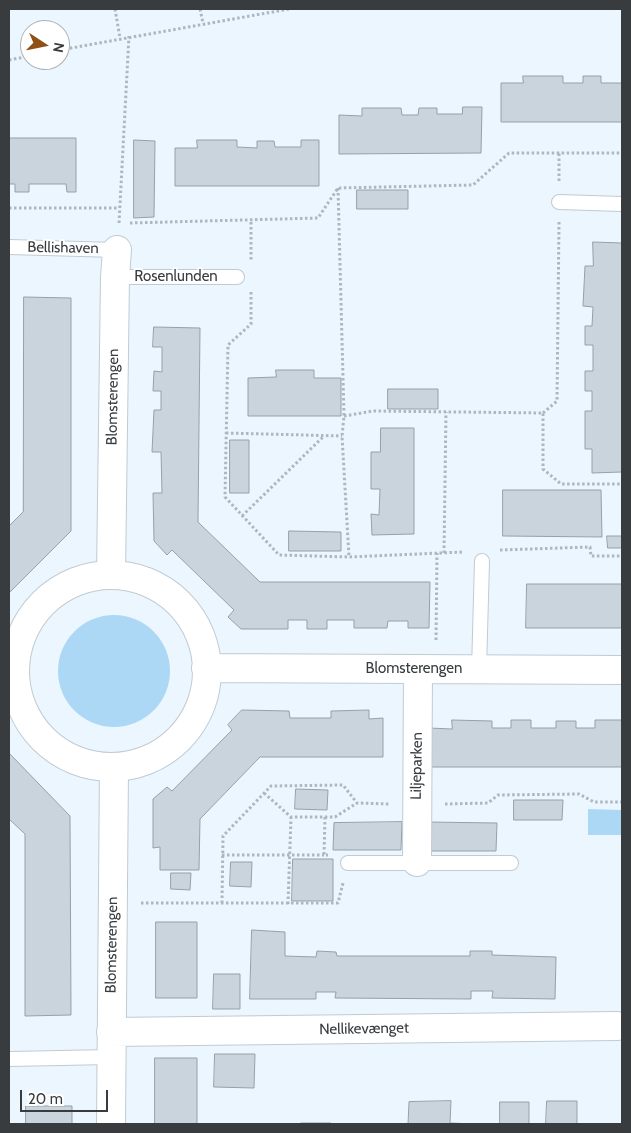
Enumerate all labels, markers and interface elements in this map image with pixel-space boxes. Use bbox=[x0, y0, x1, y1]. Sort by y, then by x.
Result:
north arrow bbox=[20, 20, 70, 70]
text: N bbox=[49, 41, 69, 54]
street label: Bellishaven bbox=[27, 238, 99, 258]
street label: Rosenlunden bbox=[134, 268, 218, 286]
street label: Blomsterengen bbox=[103, 348, 123, 446]
street label: Blomsterengen bbox=[366, 660, 462, 678]
street label: Liljeparken bbox=[407, 732, 427, 800]
street label: Blomsterengen bbox=[102, 896, 122, 994]
street label: Nellikevænget bbox=[319, 1019, 409, 1039]
scale bar bbox=[22, 1080, 110, 1112]
text: 20 m bbox=[28, 1090, 63, 1108]

